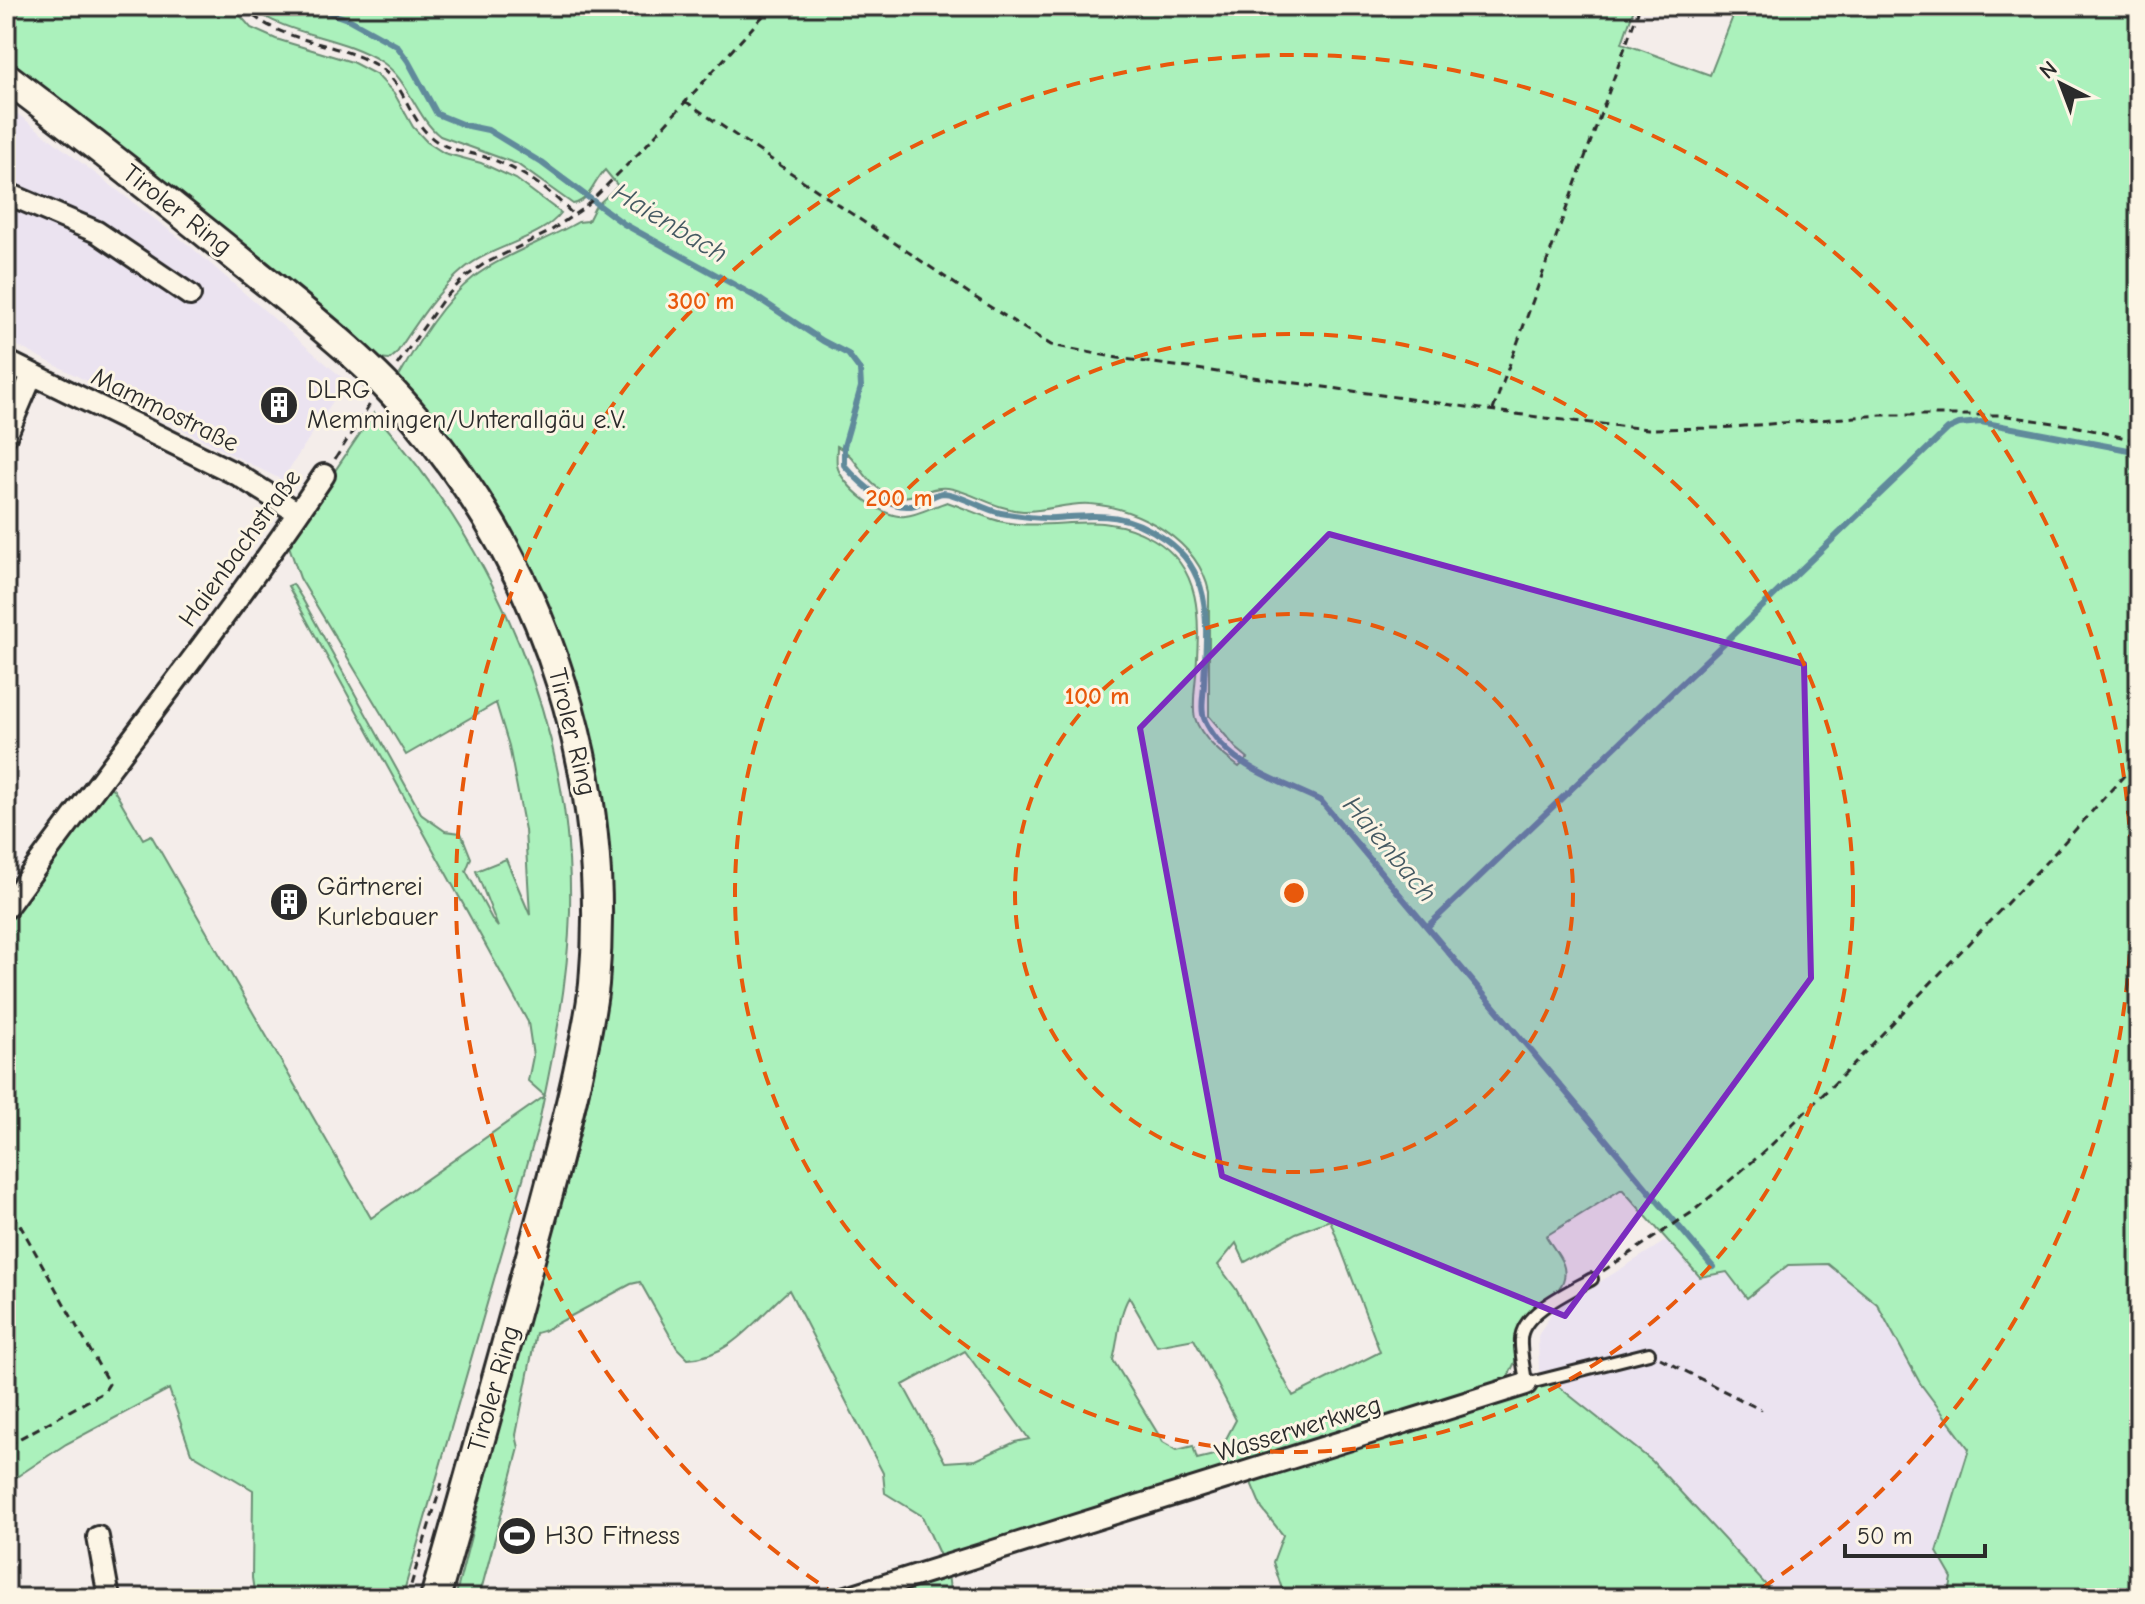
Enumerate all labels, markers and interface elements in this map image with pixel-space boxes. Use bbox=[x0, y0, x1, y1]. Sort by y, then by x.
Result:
north arrow bbox=[2021, 44, 2101, 124]
text: N bbox=[2034, 55, 2062, 84]
street label: Tiroler Ring bbox=[116, 158, 238, 262]
water label: Haienbach bbox=[607, 176, 733, 270]
text: 300 m bbox=[668, 287, 734, 315]
street label: Mammostraße bbox=[87, 361, 243, 459]
place label: DLRG Memmingen/Unterallgäu e.V. bbox=[307, 375, 626, 435]
building icon: DLRG Memmingen/Unterallgäu e.V. bbox=[258, 384, 300, 426]
street label: Haienbachstraße bbox=[173, 463, 307, 633]
text: 200 m bbox=[865, 484, 933, 512]
street label: Tiroler Ring bbox=[542, 665, 602, 799]
text: 100 m bbox=[1065, 682, 1129, 710]
water label: Haienbach bbox=[1336, 789, 1444, 909]
place label: Gärtnerei Kurlebauer bbox=[317, 872, 439, 932]
centre of rings bbox=[1280, 879, 1308, 907]
building icon: Gärtnerei Kurlebauer bbox=[268, 881, 310, 923]
street label: Tiroler Ring bbox=[462, 1322, 526, 1456]
street label: Wasserwerkweg bbox=[1211, 1390, 1385, 1468]
scale bar bbox=[1845, 1508, 1985, 1558]
sports icon: H3O Fitness bbox=[496, 1515, 538, 1557]
place label: H3O Fitness bbox=[545, 1521, 680, 1551]
text: 50 m bbox=[1857, 1522, 1913, 1550]

